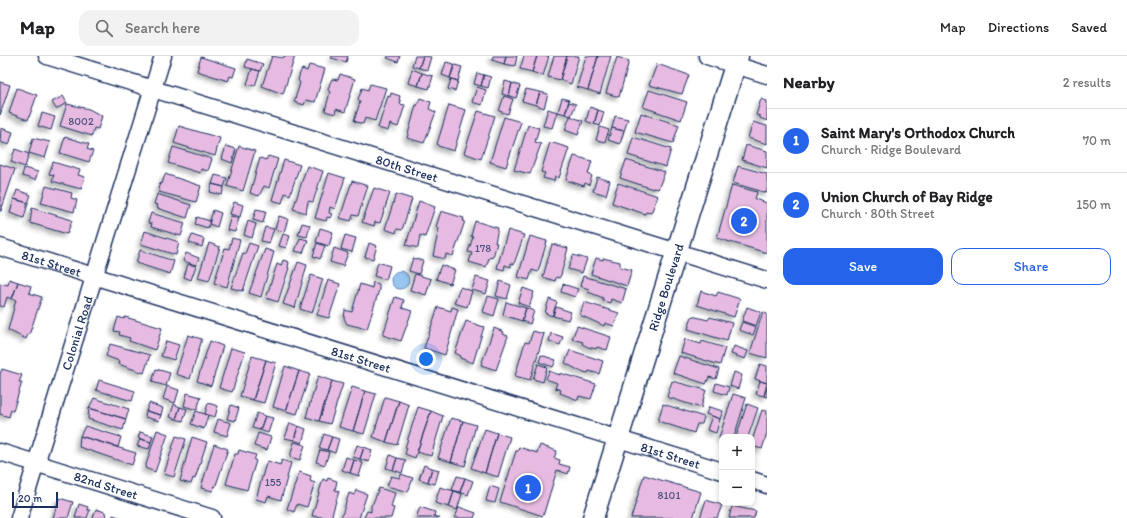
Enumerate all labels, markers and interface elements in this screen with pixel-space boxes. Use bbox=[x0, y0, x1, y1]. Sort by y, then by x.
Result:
search box bbox=[79, 10, 359, 46]
text: Map bbox=[20, 16, 55, 39]
icon: search bbox=[93, 17, 115, 39]
text: Search here bbox=[125, 19, 200, 37]
text: Map bbox=[940, 19, 966, 36]
text: Directions bbox=[988, 19, 1049, 36]
text: Saved bbox=[1071, 19, 1107, 36]
text: Nearby bbox=[783, 72, 835, 92]
text: 2 results bbox=[1063, 75, 1111, 90]
house number: 8002 bbox=[68, 115, 94, 128]
text: Saint Mary's Orthodox Church bbox=[821, 124, 1015, 142]
text: 1 bbox=[793, 133, 799, 148]
text: 70 m bbox=[1083, 133, 1111, 148]
text: Church · Ridge Boulevard bbox=[821, 142, 961, 157]
street label: 80th Street bbox=[374, 152, 440, 185]
text: Union Church of Bay Ridge bbox=[821, 188, 993, 206]
text: 2 bbox=[793, 197, 799, 212]
text: 150 m bbox=[1076, 197, 1111, 212]
pin: 2 bbox=[731, 206, 757, 236]
text: Church · 80th Street bbox=[821, 206, 935, 221]
house number: 178 bbox=[475, 242, 491, 255]
street label: Ridge Boulevard bbox=[645, 242, 687, 333]
street label: 81st Street bbox=[20, 247, 83, 280]
button: Save bbox=[783, 248, 943, 285]
button: Share bbox=[951, 248, 1111, 285]
street label: Colonial Road bbox=[59, 294, 96, 372]
street label: 81st Street bbox=[329, 343, 393, 376]
your location bbox=[416, 349, 436, 369]
map controls bbox=[719, 434, 755, 506]
button: + bbox=[719, 434, 755, 470]
street label: 81st Street bbox=[639, 439, 702, 472]
street label: 82nd Street bbox=[72, 469, 140, 502]
button: − bbox=[719, 470, 755, 506]
pin: 1 bbox=[515, 473, 541, 503]
house number: 155 bbox=[265, 476, 282, 489]
house number: 8101 bbox=[657, 489, 681, 502]
scale bar bbox=[12, 490, 58, 509]
text: 20 m bbox=[18, 492, 42, 505]

